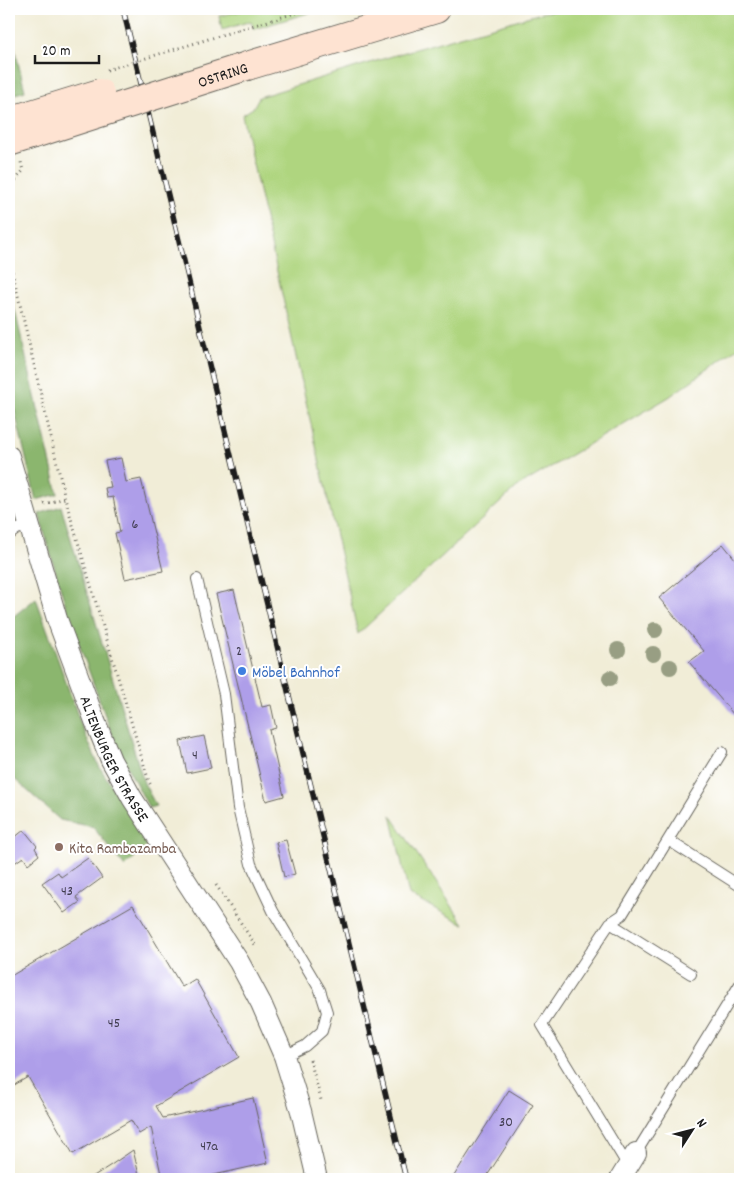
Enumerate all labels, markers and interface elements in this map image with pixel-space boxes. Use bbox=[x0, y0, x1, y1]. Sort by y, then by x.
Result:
scale bar bbox=[35, 32, 99, 64]
text: 20 m bbox=[42, 41, 70, 63]
street label: OSTRING bbox=[195, 57, 251, 95]
house number: 6 bbox=[132, 515, 139, 535]
house number: 2 bbox=[236, 642, 242, 662]
place label: Möbel Bahnhof bbox=[252, 662, 340, 685]
marker: Möbel Bahnhof bbox=[236, 665, 248, 677]
street label: ALTENBURGER STRASSE bbox=[72, 693, 154, 828]
house number: 4 bbox=[192, 746, 198, 766]
place label: Kita Rambazamba bbox=[69, 838, 177, 861]
marker: Kita Rambazamba bbox=[53, 841, 65, 853]
house number: 43 bbox=[61, 882, 73, 902]
house number: 45 bbox=[108, 1014, 120, 1034]
north arrow bbox=[666, 1106, 716, 1156]
house number: 30 bbox=[499, 1113, 513, 1133]
text: N bbox=[691, 1115, 711, 1132]
house number: 47a bbox=[200, 1137, 218, 1157]

